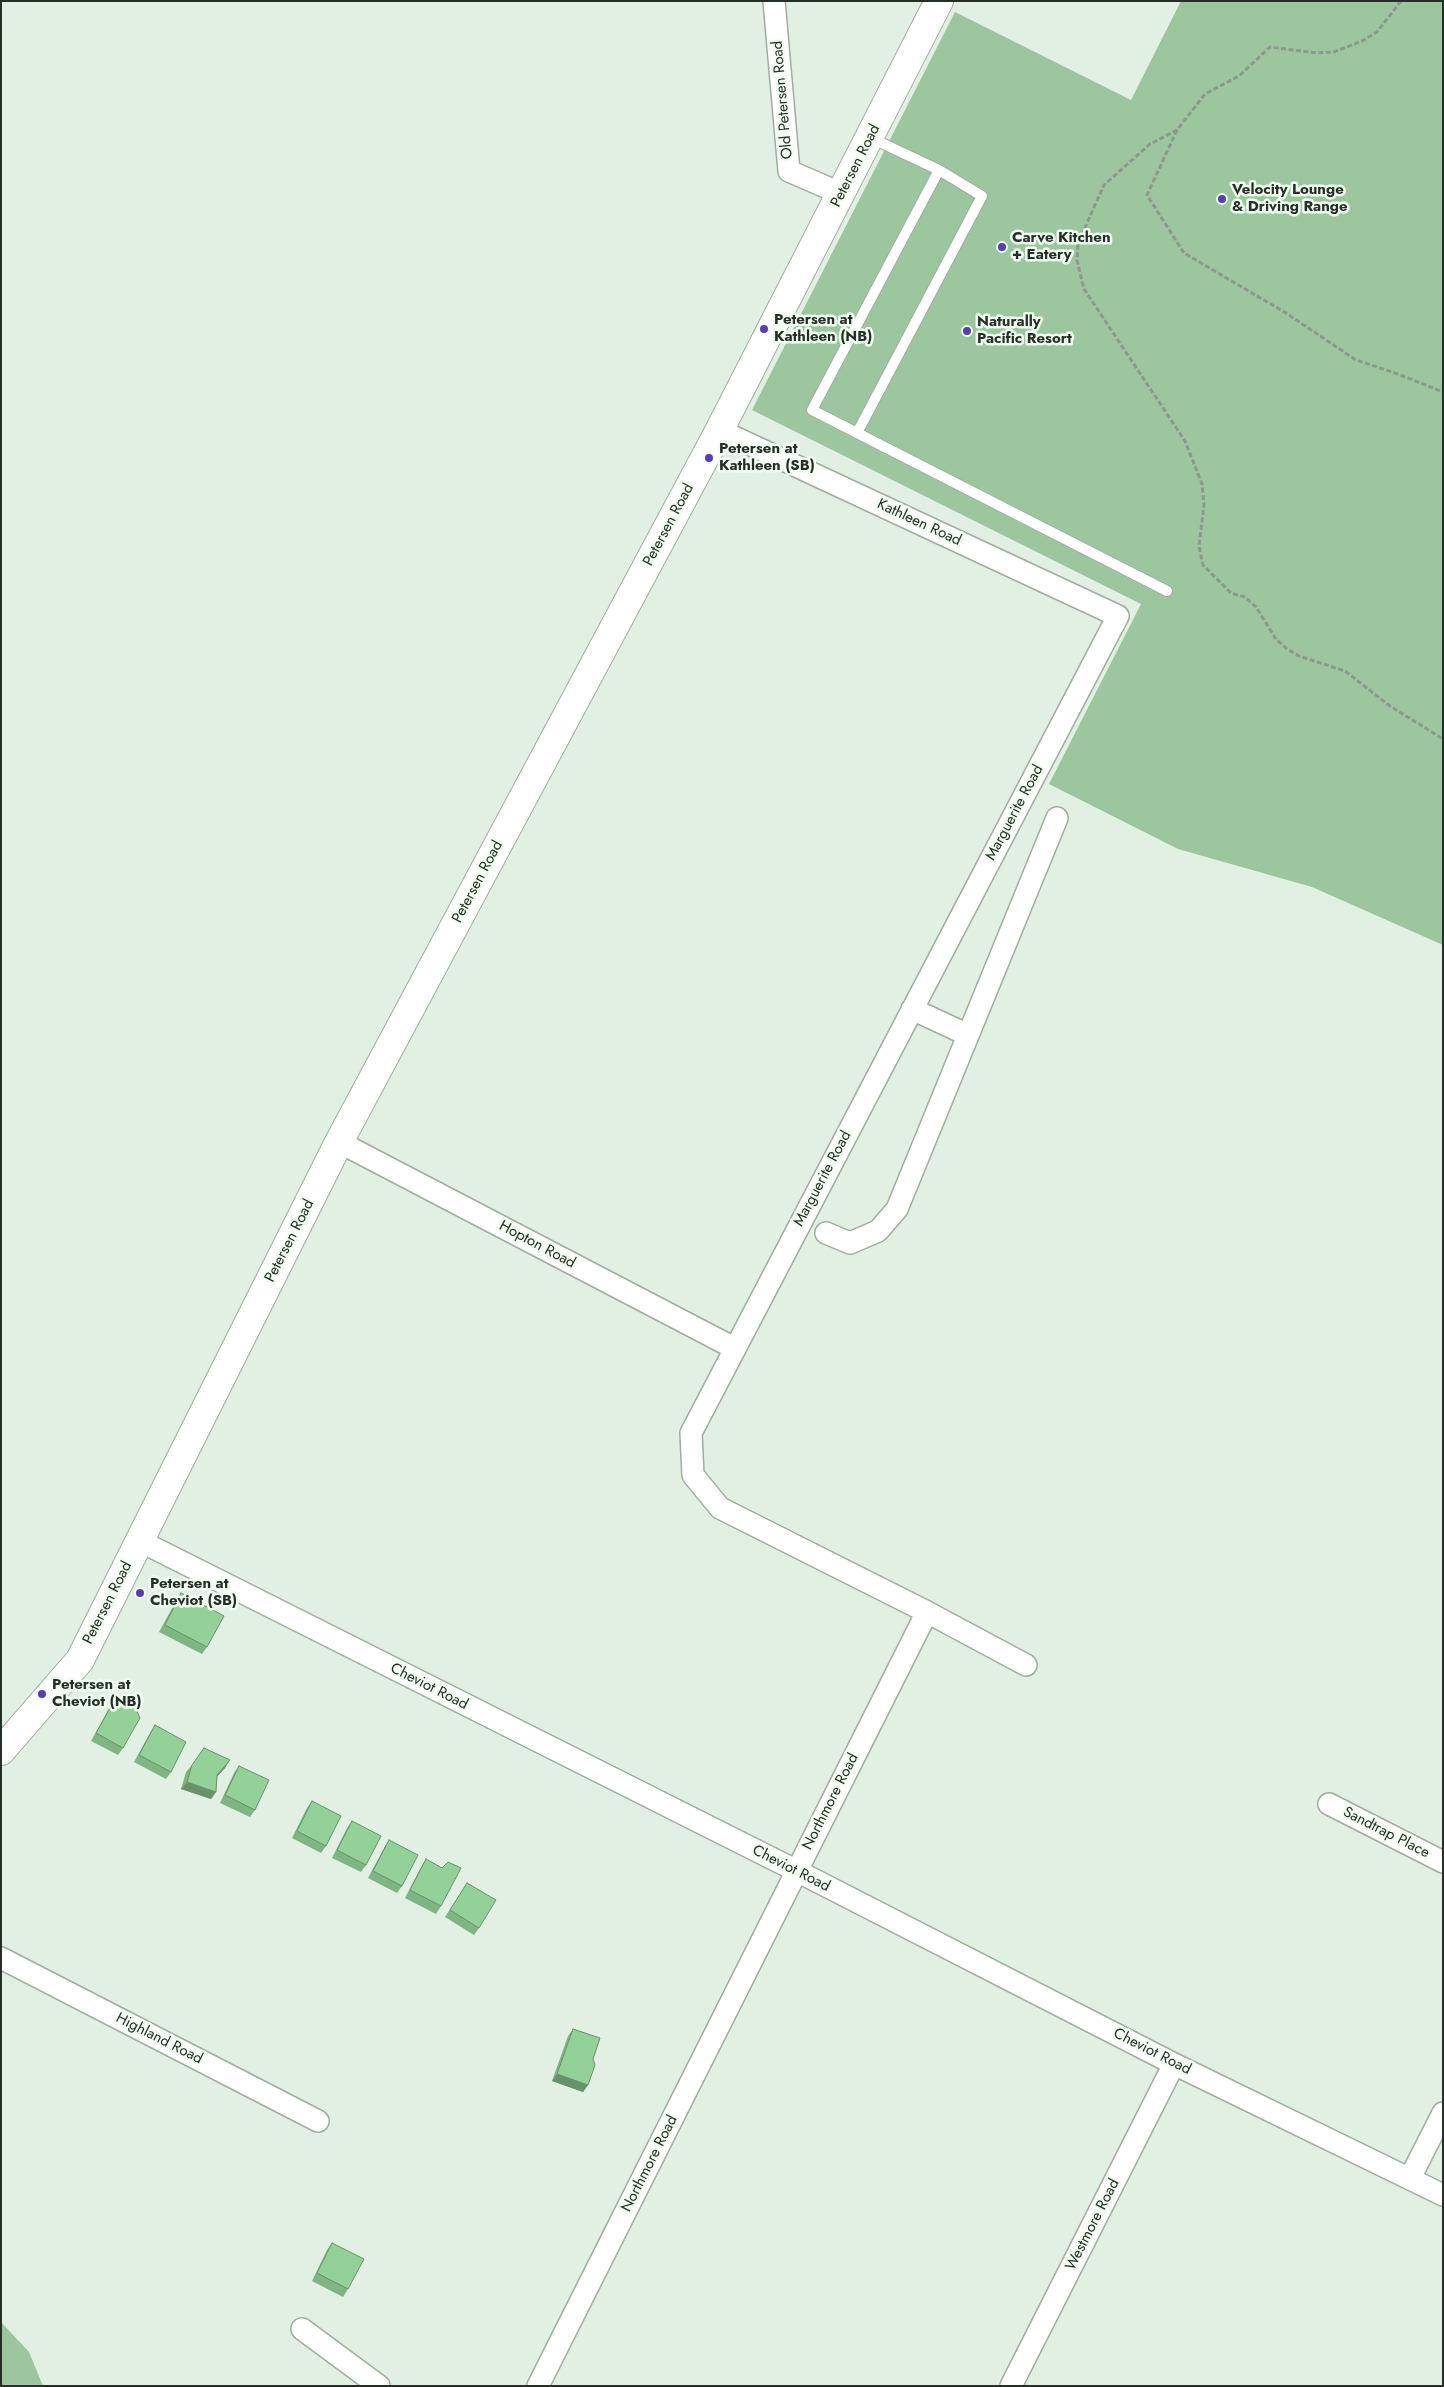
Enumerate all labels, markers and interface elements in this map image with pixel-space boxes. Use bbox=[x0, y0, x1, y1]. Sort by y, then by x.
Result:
street label: Old Petersen Road bbox=[769, 40, 797, 160]
street label: Petersen Road bbox=[827, 122, 885, 210]
place label: Velocity Lounge & Driving Range bbox=[1232, 181, 1348, 216]
marker: Velocity Lounge & Driving Range bbox=[1216, 193, 1228, 205]
place label: Carve Kitchen + Eatery bbox=[1012, 229, 1111, 264]
marker: Carve Kitchen + Eatery bbox=[996, 241, 1008, 253]
place label: Petersen at Kathleen (NB) bbox=[774, 311, 872, 346]
place label: Naturally Pacific Resort bbox=[977, 313, 1072, 348]
marker: Petersen at Kathleen (NB) bbox=[758, 323, 770, 335]
marker: Naturally Pacific Resort bbox=[961, 325, 973, 337]
place label: Petersen at Kathleen (SB) bbox=[719, 440, 815, 475]
marker: Petersen at Kathleen (SB) bbox=[703, 452, 715, 464]
street label: Petersen Road bbox=[640, 481, 698, 569]
street label: Kathleen Road bbox=[874, 496, 964, 550]
street label: Marguerite Road bbox=[982, 762, 1048, 864]
street label: Petersen Road bbox=[449, 838, 507, 926]
street label: Marguerite Road bbox=[790, 1128, 856, 1230]
street label: Petersen Road bbox=[261, 1197, 319, 1285]
street label: Hopton Road bbox=[496, 1217, 578, 1273]
street label: Petersen Road bbox=[79, 1559, 137, 1647]
place label: Petersen at Cheviot (SB) bbox=[150, 1575, 237, 1610]
marker: Petersen at Cheviot (SB) bbox=[134, 1587, 146, 1599]
street label: Cheviot Road bbox=[387, 1660, 471, 1714]
place label: Petersen at Cheviot (NB) bbox=[52, 1676, 142, 1711]
marker: Petersen at Cheviot (NB) bbox=[36, 1688, 48, 1700]
street label: Northmore Road bbox=[799, 1751, 863, 1853]
street label: Sandtrap Place bbox=[1340, 1803, 1432, 1863]
street label: Cheviot Road bbox=[749, 1842, 833, 1896]
street label: Highland Road bbox=[113, 2009, 205, 2069]
street label: Cheviot Road bbox=[1110, 2025, 1194, 2079]
street label: Northmore Road bbox=[618, 2113, 682, 2215]
street label: Westmore Road bbox=[1062, 2176, 1124, 2274]

